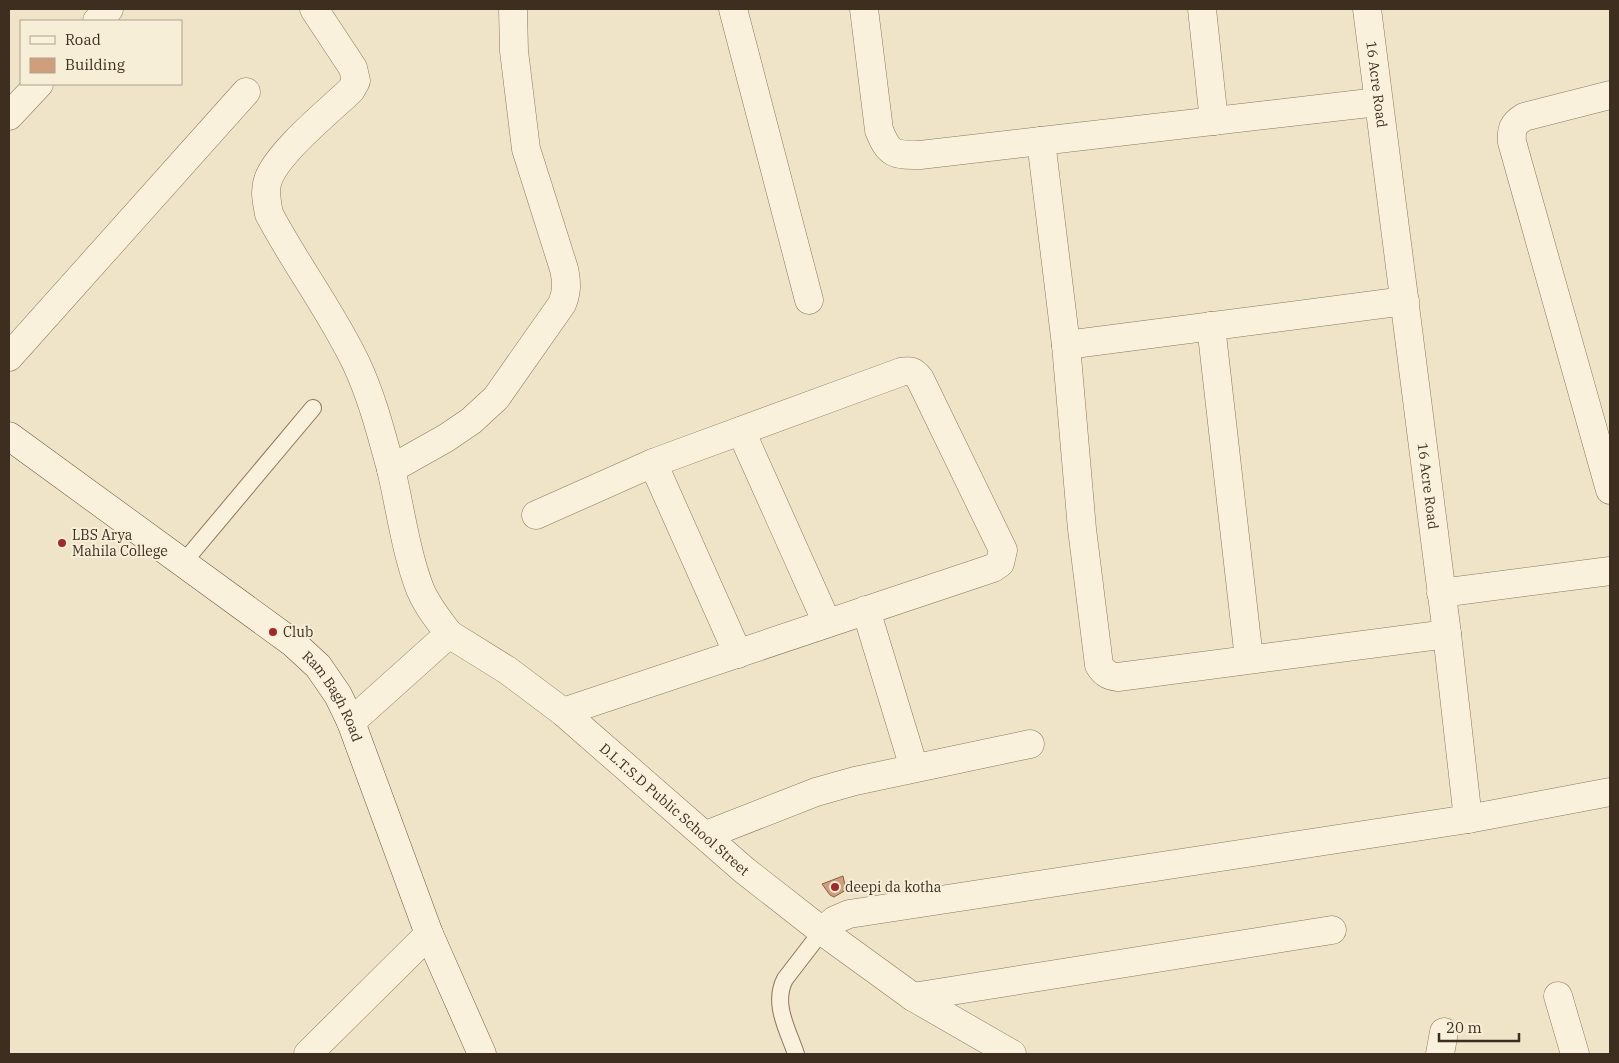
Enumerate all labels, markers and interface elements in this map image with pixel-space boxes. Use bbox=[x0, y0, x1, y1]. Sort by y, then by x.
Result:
legend bbox=[20, 20, 182, 85]
text: Road bbox=[65, 30, 101, 49]
street label: 16 Acre Road bbox=[1362, 40, 1391, 129]
text: Building bbox=[65, 55, 125, 74]
street label: 16 Acre Road bbox=[1414, 442, 1443, 531]
place label: LBS Arya Mahila College bbox=[72, 526, 168, 560]
marker: LBS Arya Mahila College bbox=[56, 537, 68, 549]
place label: Club bbox=[283, 623, 313, 641]
marker: Club bbox=[267, 626, 279, 638]
street label: Ram Bagh Road bbox=[298, 647, 367, 745]
street label: D.L.T.S.D Public School Street bbox=[596, 739, 753, 880]
place label: deepi da kotha bbox=[845, 878, 942, 896]
marker: deepi da kotha bbox=[829, 881, 841, 893]
scale bar bbox=[1439, 1010, 1519, 1042]
text: 20 m bbox=[1446, 1018, 1482, 1037]

